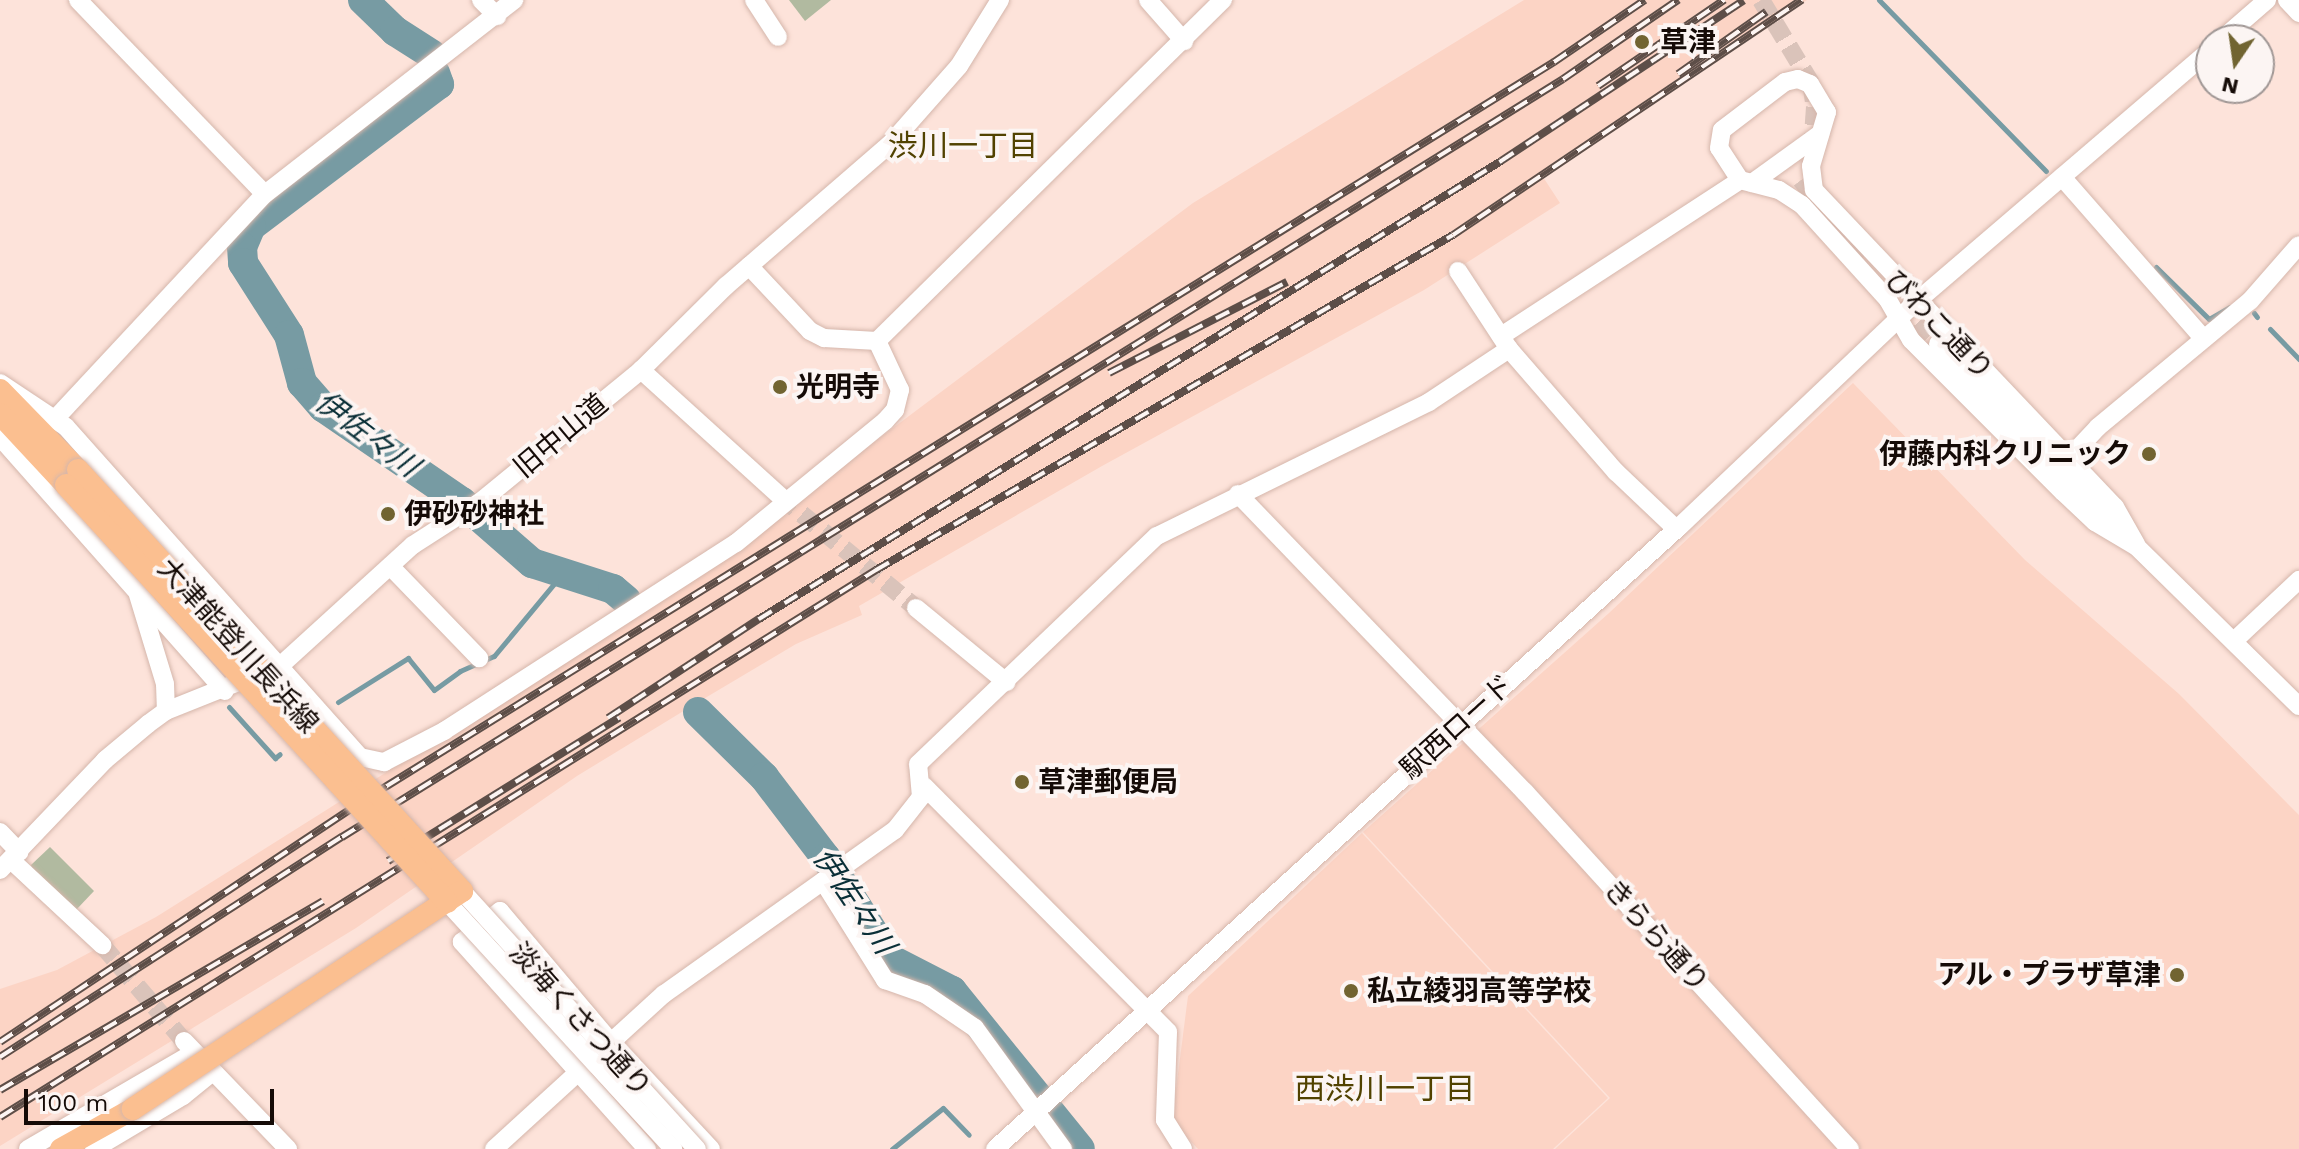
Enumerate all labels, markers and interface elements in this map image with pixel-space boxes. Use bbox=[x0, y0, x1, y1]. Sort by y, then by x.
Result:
north arrow bbox=[2195, 24, 2275, 104]
place label: 草津 bbox=[1660, 25, 1716, 59]
marker: 草津 bbox=[1631, 31, 1653, 53]
text: N bbox=[2219, 72, 2241, 100]
district label: 渋川一丁目 bbox=[888, 128, 1038, 164]
street label: びわこ通り bbox=[1878, 263, 2000, 387]
place label: 光明寺 bbox=[796, 370, 880, 404]
marker: 光明寺 bbox=[771, 378, 789, 396]
water label: 伊佐々川 bbox=[308, 384, 426, 484]
street label: 旧中山道 bbox=[507, 387, 615, 485]
place label: 伊藤内科クリニック bbox=[1879, 437, 2131, 471]
marker: 伊藤内科クリニック bbox=[2138, 443, 2160, 465]
place label: 伊砂砂神社 bbox=[404, 497, 544, 531]
marker: 伊砂砂神社 bbox=[379, 505, 397, 523]
street label: 大津能登川長浜線 bbox=[151, 552, 325, 740]
street label: 駅西ロード bbox=[1394, 668, 1520, 786]
place label: 草津郵便局 bbox=[1038, 765, 1178, 799]
marker: 草津郵便局 bbox=[1013, 773, 1031, 791]
water label: 伊佐々川 bbox=[806, 841, 902, 961]
street label: きらら通り bbox=[1597, 873, 1715, 999]
street label: 淡海くさつ通り bbox=[502, 936, 658, 1104]
place label: アル・プラザ草津 bbox=[1937, 958, 2161, 992]
marker: アル・プラザ草津 bbox=[2168, 966, 2186, 984]
place label: 私立綾羽高等学校 bbox=[1367, 974, 1591, 1008]
marker: 私立綾羽高等学校 bbox=[1342, 982, 1360, 1000]
district label: 西渋川一丁目 bbox=[1295, 1071, 1475, 1107]
scale bar bbox=[28, 1073, 278, 1123]
text: 100 m bbox=[38, 1089, 108, 1117]

